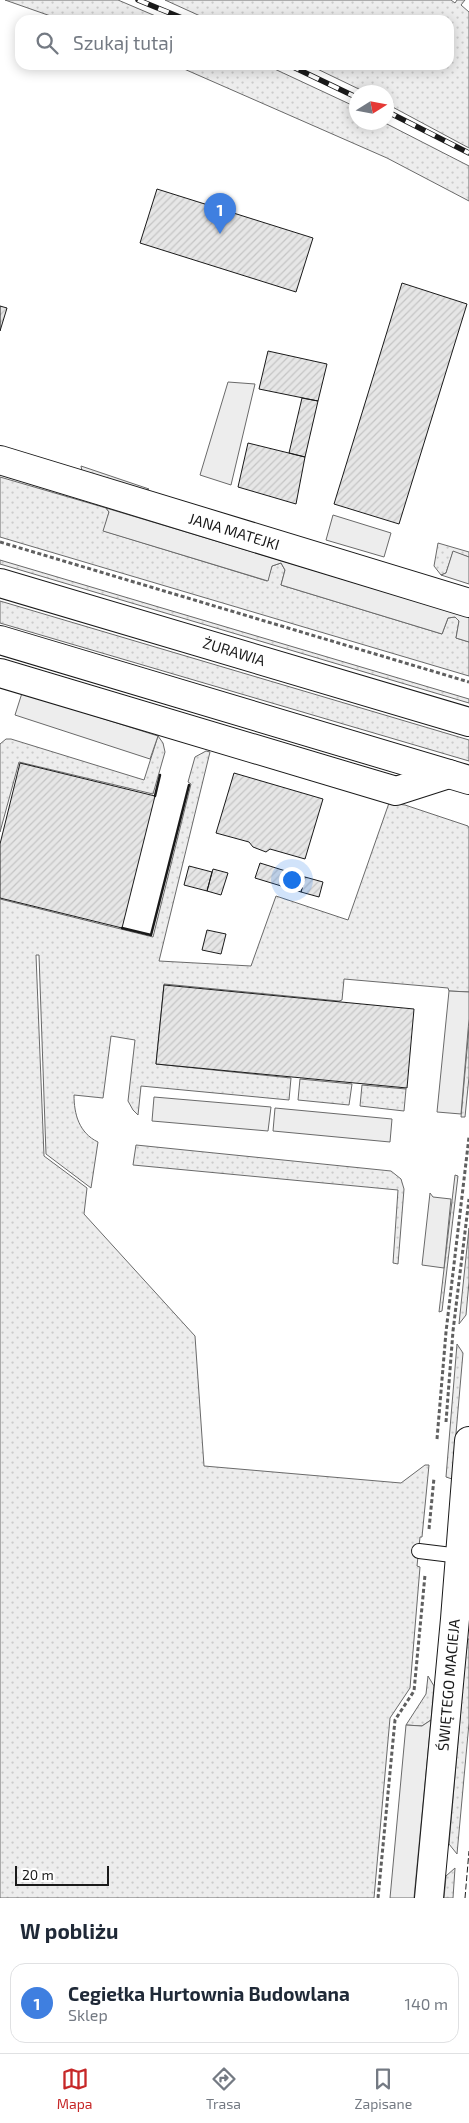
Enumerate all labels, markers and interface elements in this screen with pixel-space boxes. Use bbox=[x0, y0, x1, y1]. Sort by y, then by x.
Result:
search box bbox=[15, 15, 454, 70]
icon: search bbox=[33, 29, 61, 57]
text: Szukaj tutaj bbox=[73, 31, 173, 54]
north arrow bbox=[349, 85, 394, 130]
pin: 1 bbox=[204, 193, 236, 234]
street label: JANA MATEJKI bbox=[187, 509, 282, 553]
street label: ŻURAWIA bbox=[201, 633, 268, 669]
your location bbox=[279, 867, 305, 893]
street label: ŚWIĘTEGO MACIEJA bbox=[433, 1617, 463, 1752]
scale bar bbox=[15, 1863, 109, 1886]
text: 20 m bbox=[22, 1866, 54, 1883]
text: W pobliżu bbox=[20, 1918, 119, 1943]
text: Cegiełka Hurtownia Budowlana bbox=[68, 1982, 350, 2005]
text: 1 bbox=[34, 1994, 40, 2013]
text: 140 m bbox=[405, 1994, 448, 2013]
text: Sklep bbox=[68, 2005, 108, 2024]
tab: Mapa bbox=[57, 2065, 93, 2112]
tab: Trasa bbox=[206, 2065, 241, 2112]
tab: Zapisane bbox=[355, 2065, 412, 2112]

